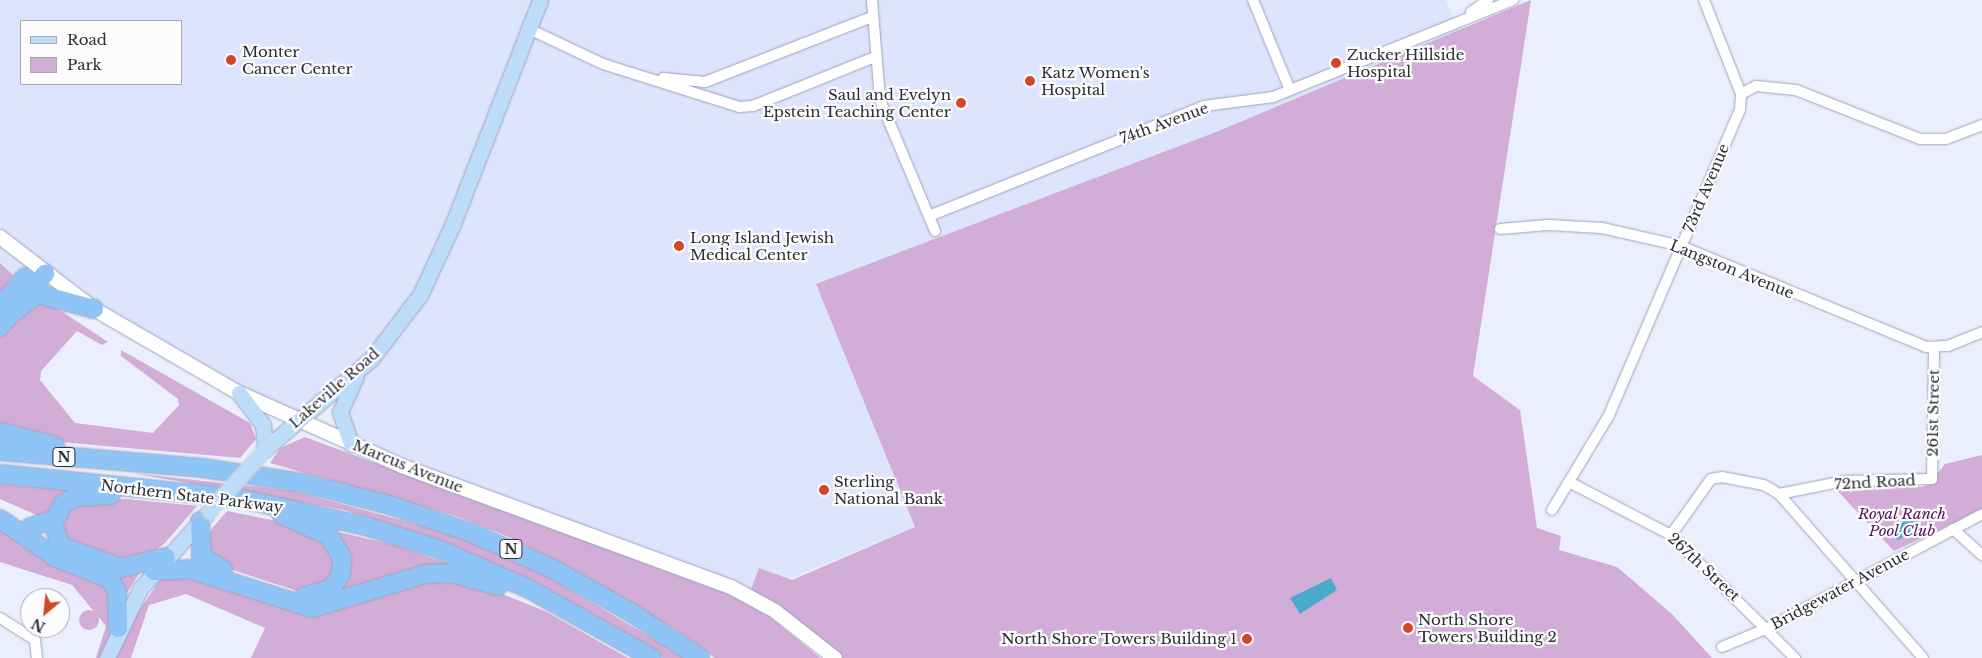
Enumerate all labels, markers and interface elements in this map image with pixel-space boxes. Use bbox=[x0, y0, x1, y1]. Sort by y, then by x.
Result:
legend bbox=[20, 20, 182, 85]
text: Road bbox=[67, 30, 107, 49]
place label: Monter Cancer Center bbox=[242, 42, 353, 77]
place label: Zucker Hillside Hospital bbox=[1347, 45, 1465, 80]
marker: Monter Cancer Center bbox=[224, 53, 238, 67]
text: Park bbox=[67, 55, 102, 74]
marker: Zucker Hillside Hospital bbox=[1329, 56, 1343, 70]
place label: Katz Women's Hospital bbox=[1041, 63, 1150, 98]
marker: Katz Women's Hospital bbox=[1023, 74, 1037, 88]
place label: Saul and Evelyn Epstein Teaching Center bbox=[762, 85, 951, 120]
marker: Saul and Evelyn Epstein Teaching Center bbox=[955, 97, 967, 109]
street label: 74th Avenue bbox=[1117, 99, 1211, 147]
street label: 73rd Avenue bbox=[1679, 141, 1733, 235]
place label: Long Island Jewish Medical Center bbox=[690, 228, 834, 263]
street label: Langston Avenue bbox=[1667, 236, 1797, 302]
marker: Long Island Jewish Medical Center bbox=[672, 239, 686, 253]
street label: Lakeville Road bbox=[285, 344, 383, 432]
street label: 261st Street bbox=[1923, 369, 1943, 457]
street label: Marcus Avenue bbox=[350, 436, 466, 496]
road number: N bbox=[52, 446, 76, 468]
street label: 72nd Road bbox=[1834, 471, 1916, 493]
place label: Sterling National Bank bbox=[834, 472, 943, 507]
street label: Northern State Parkway bbox=[100, 476, 284, 516]
marker: Sterling National Bank bbox=[818, 484, 830, 496]
park label: Royal Ranch Pool Club bbox=[1858, 504, 1946, 539]
street label: 267th Street bbox=[1664, 529, 1744, 605]
road number: N bbox=[498, 538, 524, 560]
street label: Bridgewater Avenue bbox=[1767, 545, 1913, 633]
north arrow bbox=[20, 588, 70, 638]
place label: North Shore Towers Building 2 bbox=[1418, 610, 1557, 645]
text: N bbox=[28, 614, 48, 636]
marker: North Shore Towers Building 2 bbox=[1402, 622, 1414, 634]
place label: North Shore Towers Building 1 bbox=[1001, 630, 1237, 648]
marker: North Shore Towers Building 1 bbox=[1241, 633, 1253, 645]

